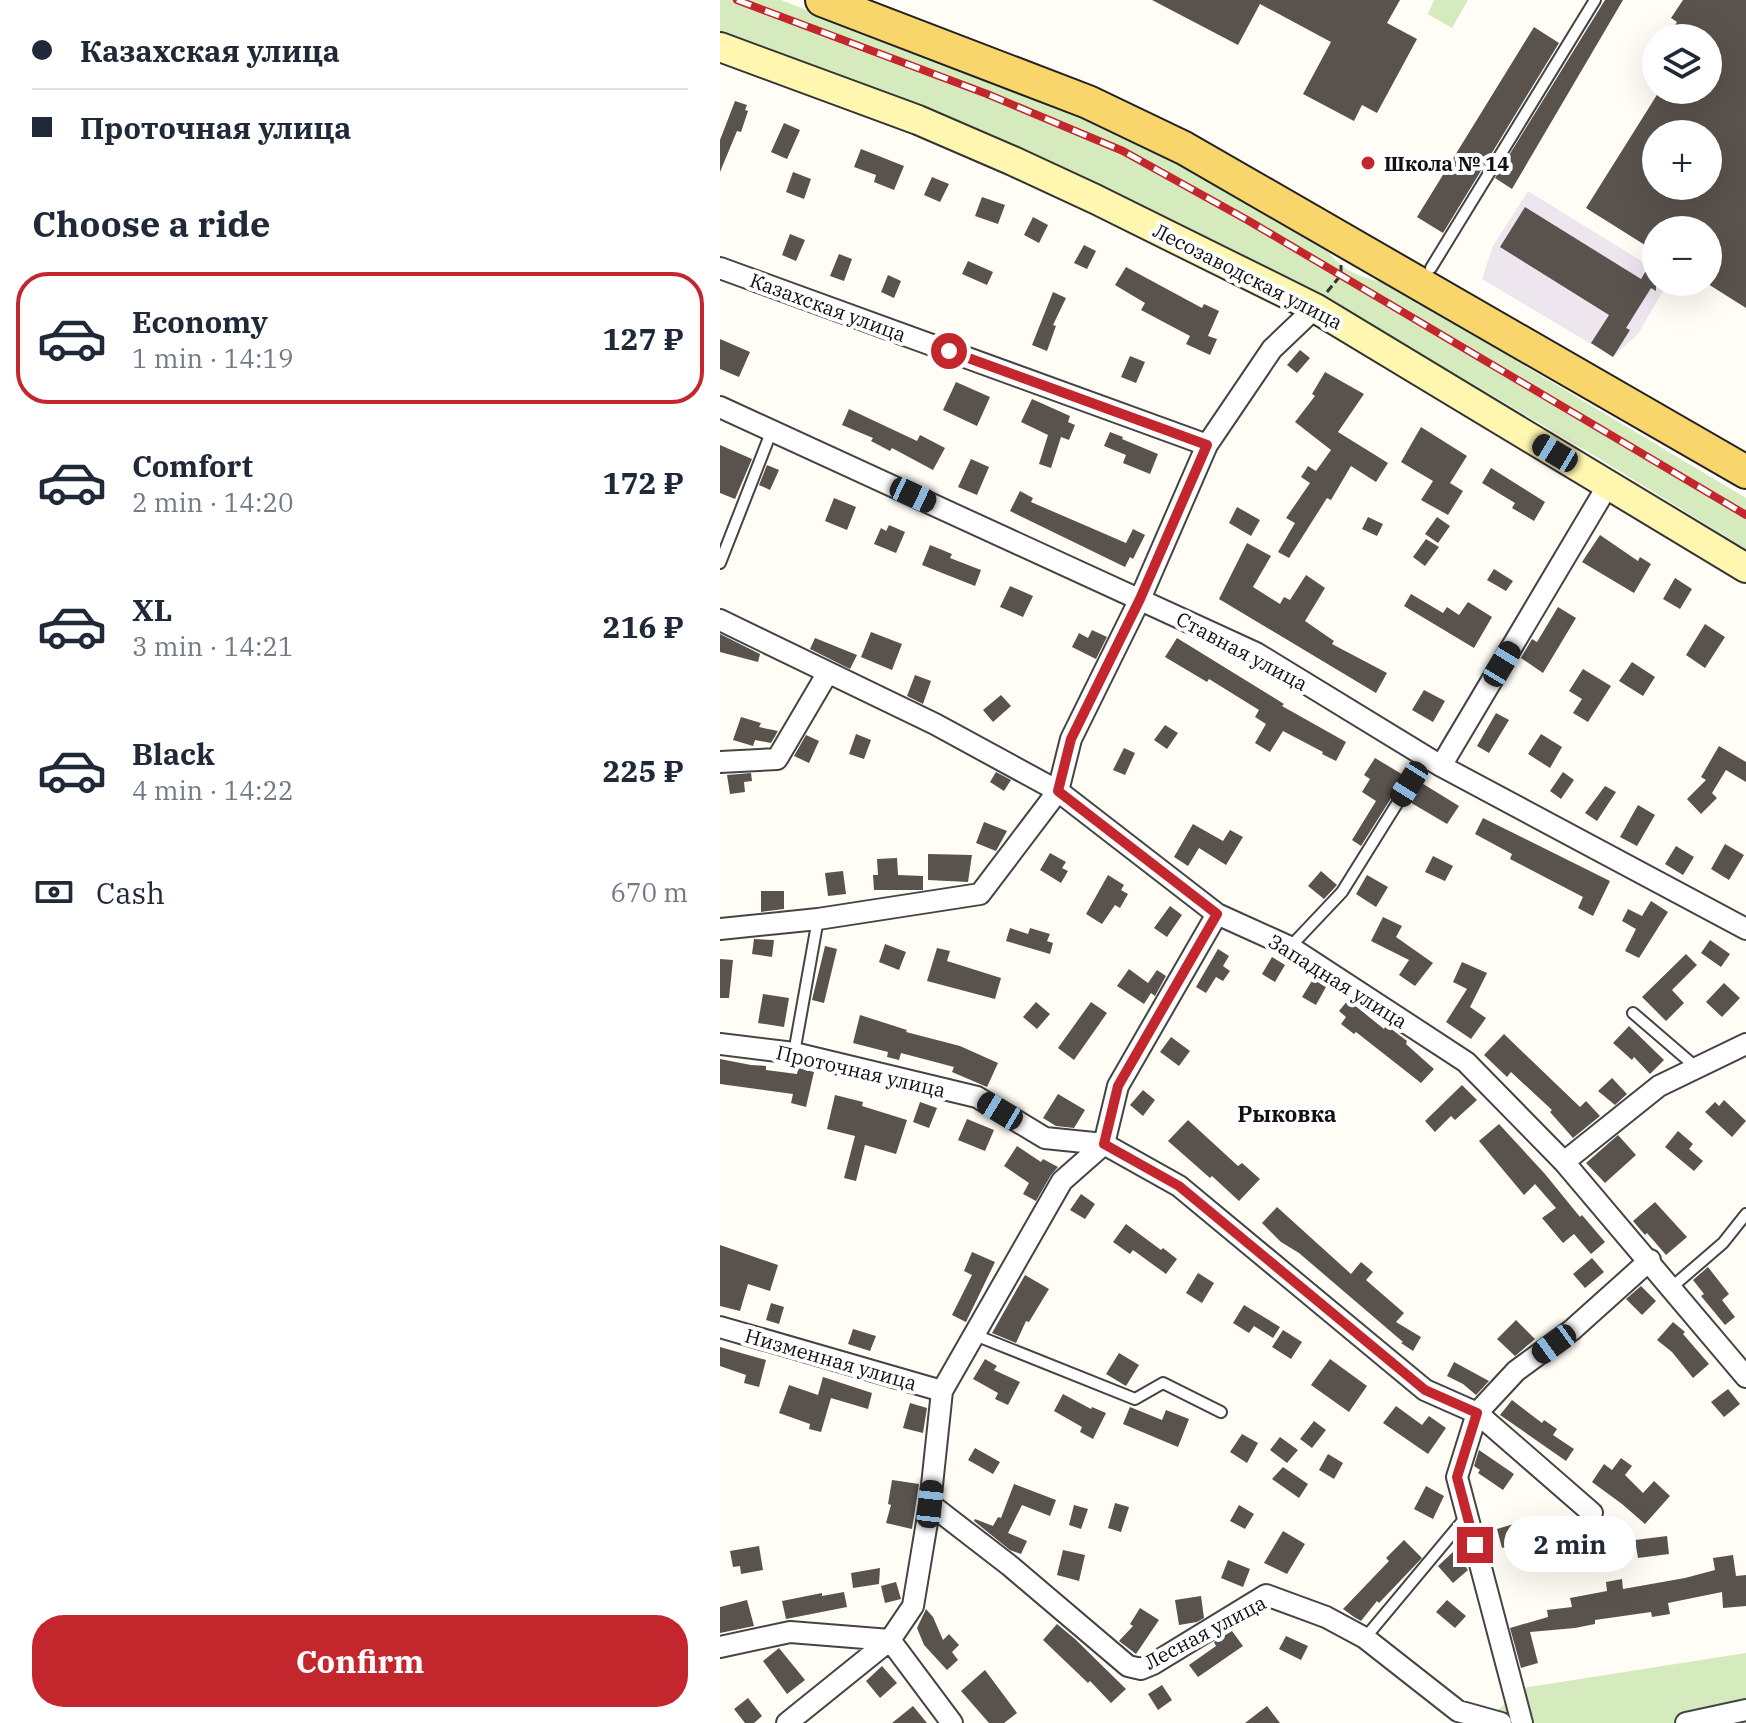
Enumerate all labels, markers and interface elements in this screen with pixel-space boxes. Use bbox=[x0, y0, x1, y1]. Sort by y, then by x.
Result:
map controls bbox=[1642, 24, 1722, 296]
button: layers bbox=[1642, 24, 1722, 104]
text: Казахская улица bbox=[80, 31, 340, 70]
text: Проточная улица bbox=[80, 108, 351, 147]
button: + bbox=[1642, 120, 1722, 200]
place label: Школа № 14 bbox=[1384, 150, 1509, 177]
marker: Школа № 14 bbox=[1359, 154, 1377, 172]
text: Choose a ride bbox=[32, 200, 271, 247]
street label: Лесозаводская улица bbox=[1149, 216, 1347, 336]
button: − bbox=[1642, 216, 1722, 296]
street label: Казахская улица bbox=[746, 266, 910, 348]
icon: car bbox=[36, 302, 108, 374]
text: Economy bbox=[132, 302, 268, 341]
text: 127 ₽ bbox=[603, 319, 684, 358]
route start bbox=[931, 333, 967, 369]
text: 1 min · 14:19 bbox=[132, 341, 294, 375]
car bbox=[1528, 430, 1582, 476]
icon: car bbox=[36, 446, 108, 518]
text: Comfort bbox=[132, 446, 253, 485]
text: 172 ₽ bbox=[603, 463, 684, 502]
car bbox=[886, 474, 940, 516]
text: 2 min · 14:20 bbox=[132, 485, 294, 519]
icon: car bbox=[36, 590, 108, 662]
text: XL bbox=[132, 590, 172, 629]
street label: Ставная улица bbox=[1172, 605, 1312, 697]
text: 216 ₽ bbox=[603, 607, 684, 646]
text: 3 min · 14:21 bbox=[132, 629, 294, 663]
car bbox=[1479, 637, 1525, 691]
icon: car bbox=[36, 734, 108, 806]
text: Black bbox=[132, 734, 215, 773]
text: 225 ₽ bbox=[603, 751, 684, 790]
car bbox=[1386, 757, 1432, 811]
text: 4 min · 14:22 bbox=[132, 773, 294, 807]
icon: cash bbox=[32, 870, 76, 914]
text: Cash bbox=[96, 873, 165, 912]
text: 670 m bbox=[610, 875, 688, 909]
street label: Западная улица bbox=[1263, 927, 1413, 1035]
street label: Проточная улица bbox=[774, 1038, 948, 1104]
car bbox=[973, 1088, 1027, 1134]
district label: Рыковка bbox=[1237, 1099, 1337, 1128]
car bbox=[1528, 1320, 1580, 1368]
street label: Низменная улица bbox=[742, 1322, 920, 1396]
car bbox=[916, 1479, 944, 1529]
callout: 2 min bbox=[1503, 1517, 1635, 1573]
route end bbox=[1457, 1527, 1493, 1563]
text: 2 min bbox=[1534, 1527, 1606, 1561]
street label: Лесная улица bbox=[1139, 1589, 1271, 1675]
button: Confirm bbox=[32, 1615, 688, 1707]

